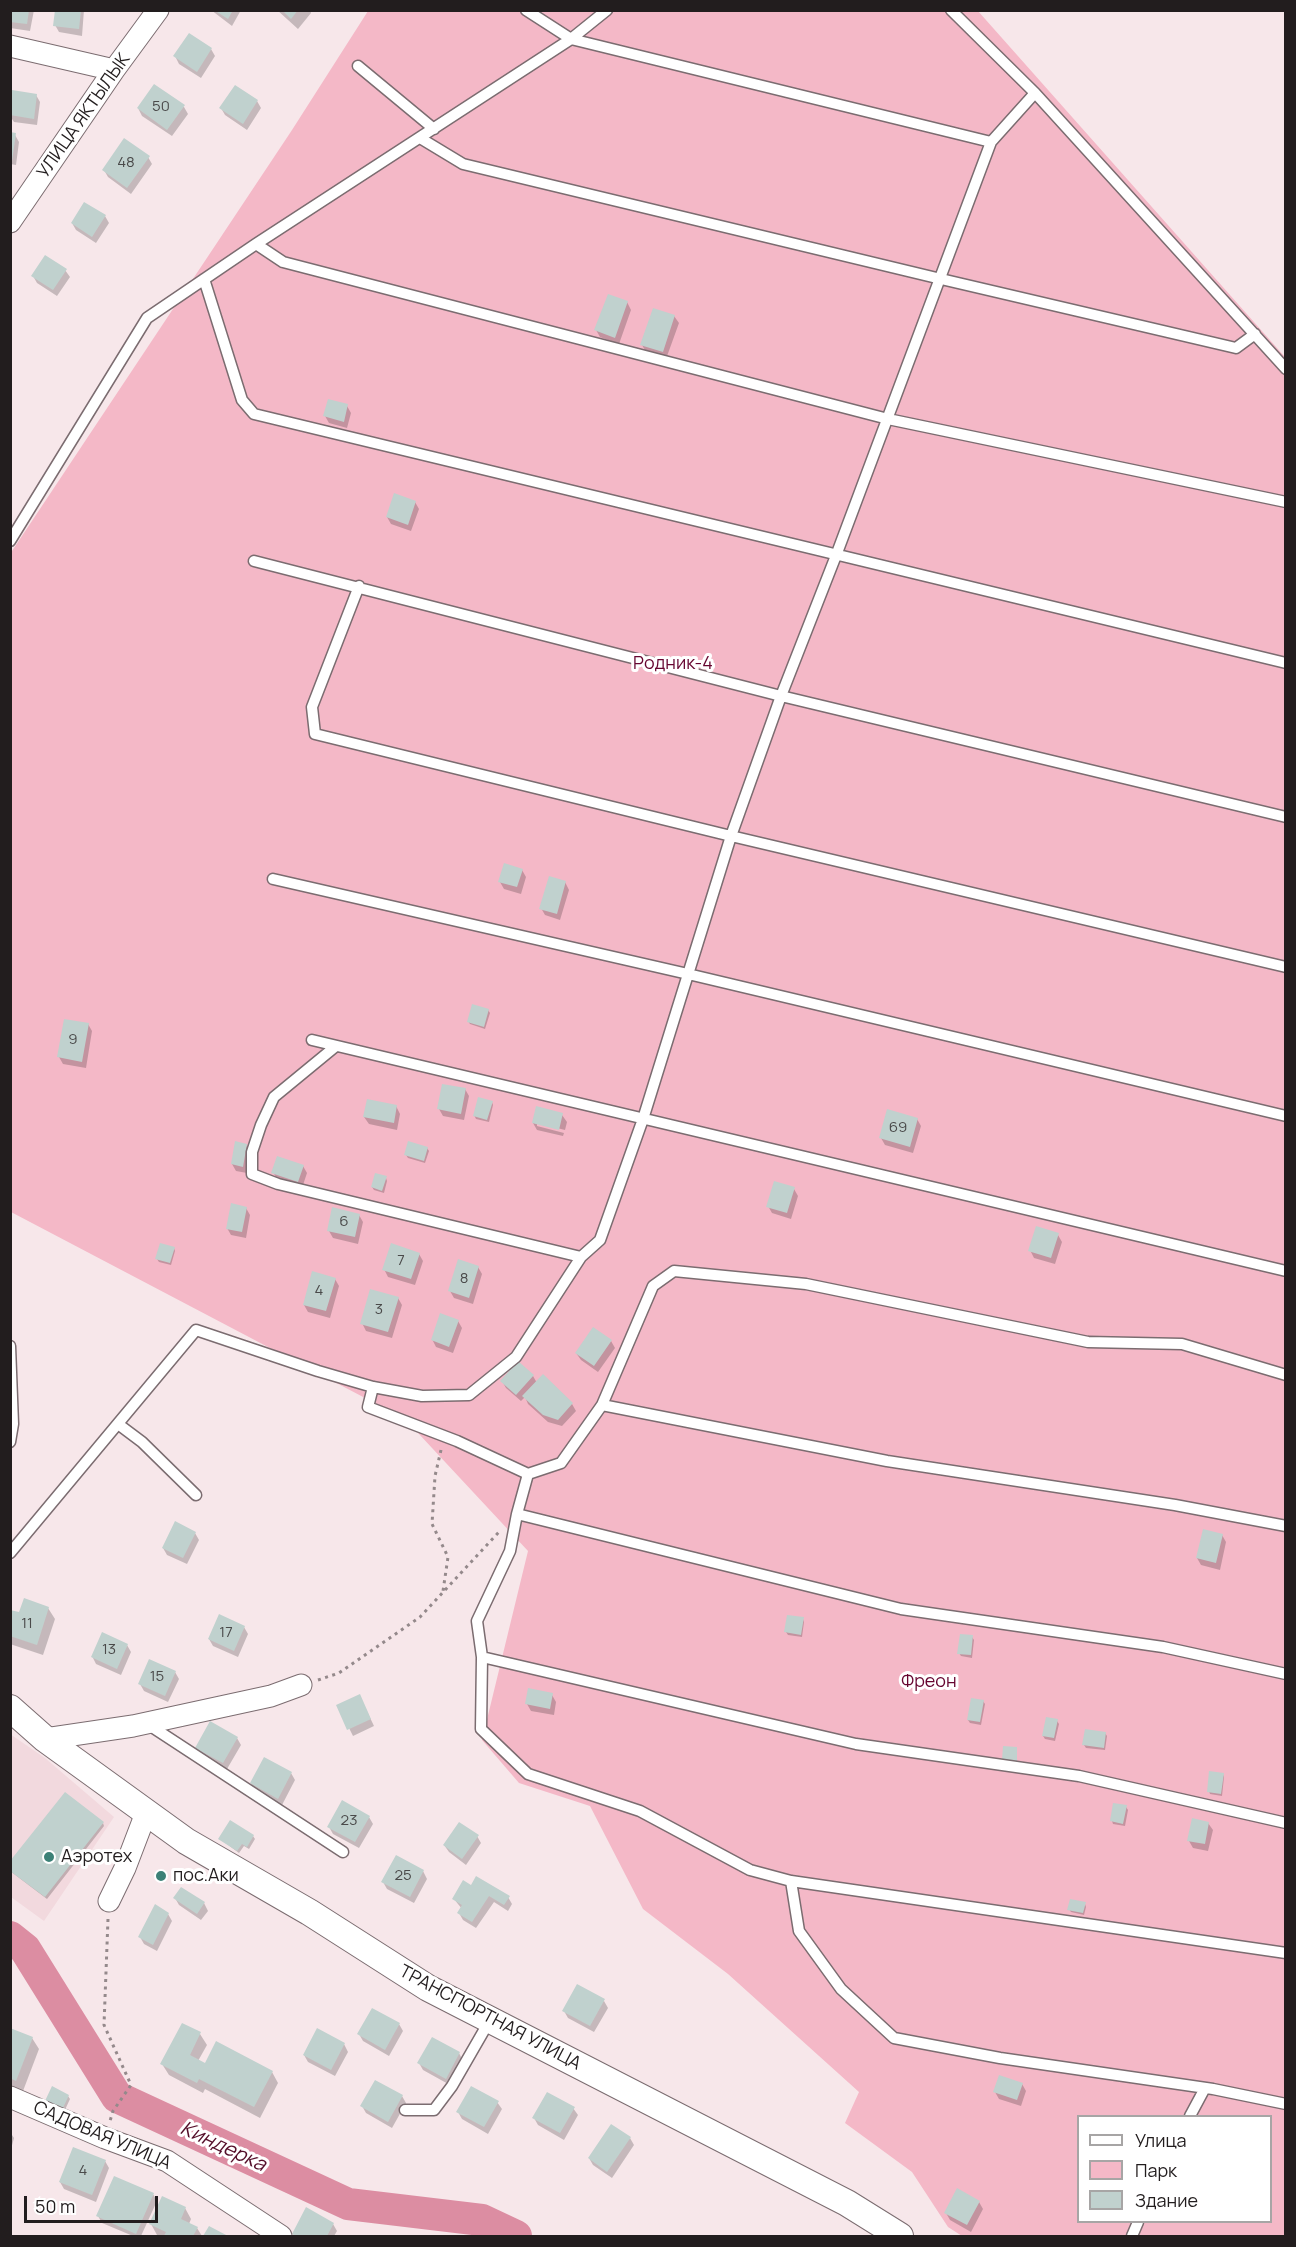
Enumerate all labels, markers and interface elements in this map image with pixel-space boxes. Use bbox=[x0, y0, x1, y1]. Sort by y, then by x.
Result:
street label: УЛИЦА ЯКТЫЛЫК bbox=[33, 50, 135, 182]
house number: 50 bbox=[152, 98, 170, 116]
house number: 48 bbox=[117, 154, 135, 172]
park label: Родник-4 bbox=[633, 653, 713, 675]
house number: 9 bbox=[68, 1031, 78, 1049]
house number: 69 bbox=[889, 1119, 907, 1137]
house number: 6 bbox=[339, 1213, 349, 1231]
house number: 7 bbox=[397, 1252, 405, 1270]
house number: 8 bbox=[460, 1270, 468, 1288]
house number: 4 bbox=[315, 1282, 323, 1300]
house number: 3 bbox=[375, 1301, 383, 1319]
house number: 11 bbox=[21, 1615, 33, 1633]
house number: 17 bbox=[219, 1624, 233, 1642]
house number: 13 bbox=[102, 1641, 116, 1659]
house number: 15 bbox=[150, 1668, 164, 1686]
park label: Фреон bbox=[901, 1671, 957, 1693]
house number: 23 bbox=[341, 1812, 357, 1830]
place label: Аэротех bbox=[61, 1846, 132, 1868]
marker: Аэротех bbox=[42, 1850, 56, 1864]
place label: пос.Аки bbox=[173, 1865, 239, 1887]
house number: 25 bbox=[394, 1867, 412, 1885]
marker: пос.Аки bbox=[154, 1869, 168, 1883]
street label: ТРАНСПОРТНАЯ УЛИЦА bbox=[395, 1961, 585, 2075]
street label: САДОВАЯ УЛИЦА bbox=[30, 2097, 174, 2175]
legend bbox=[1077, 2115, 1272, 2223]
water label: Киндерка bbox=[176, 2117, 270, 2177]
text: Улица bbox=[1135, 2128, 1187, 2152]
text: Парк bbox=[1135, 2158, 1177, 2182]
house number: 4 bbox=[79, 2162, 87, 2180]
scale bar bbox=[27, 2184, 160, 2222]
text: Здание bbox=[1135, 2188, 1198, 2212]
text: 50 m bbox=[35, 2194, 75, 2218]

